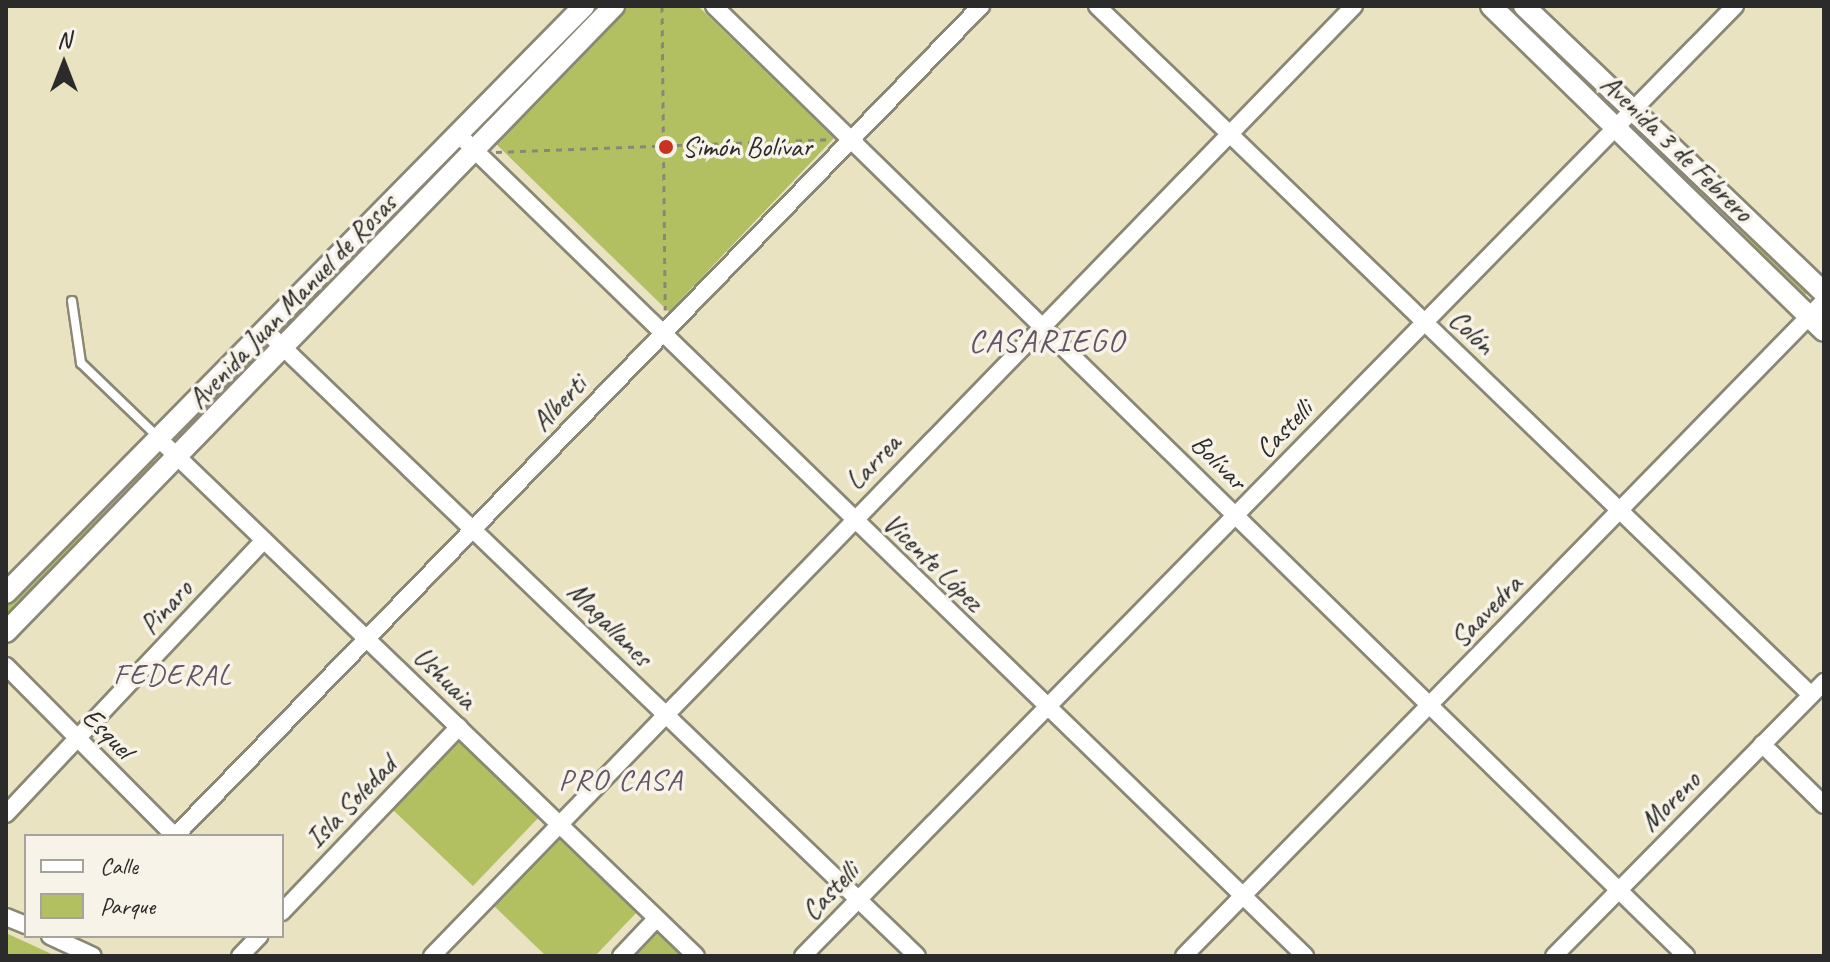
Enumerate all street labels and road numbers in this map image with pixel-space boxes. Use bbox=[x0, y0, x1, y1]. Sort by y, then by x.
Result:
street label: Avenida 3 de Febrero bbox=[1594, 67, 1760, 229]
street label: Avenida Juan Manuel de Rosas bbox=[181, 186, 403, 416]
street label: Colón bbox=[1442, 302, 1502, 362]
street label: Alberti bbox=[524, 368, 594, 438]
street label: Castelli bbox=[1248, 393, 1320, 465]
street label: Larrea bbox=[838, 427, 908, 497]
street label: Bolívar bbox=[1184, 427, 1254, 497]
street label: Vicente López bbox=[876, 506, 990, 618]
street label: Saavedra bbox=[1443, 568, 1529, 654]
street label: Pinaro bbox=[132, 573, 200, 641]
street label: Magallanes bbox=[561, 575, 659, 673]
street label: Ushuaia bbox=[406, 640, 484, 716]
street label: Esquel bbox=[75, 700, 141, 766]
street label: Isla Soledad bbox=[299, 749, 403, 855]
street label: Moreno bbox=[1633, 764, 1707, 838]
street label: Castelli bbox=[794, 855, 866, 927]

